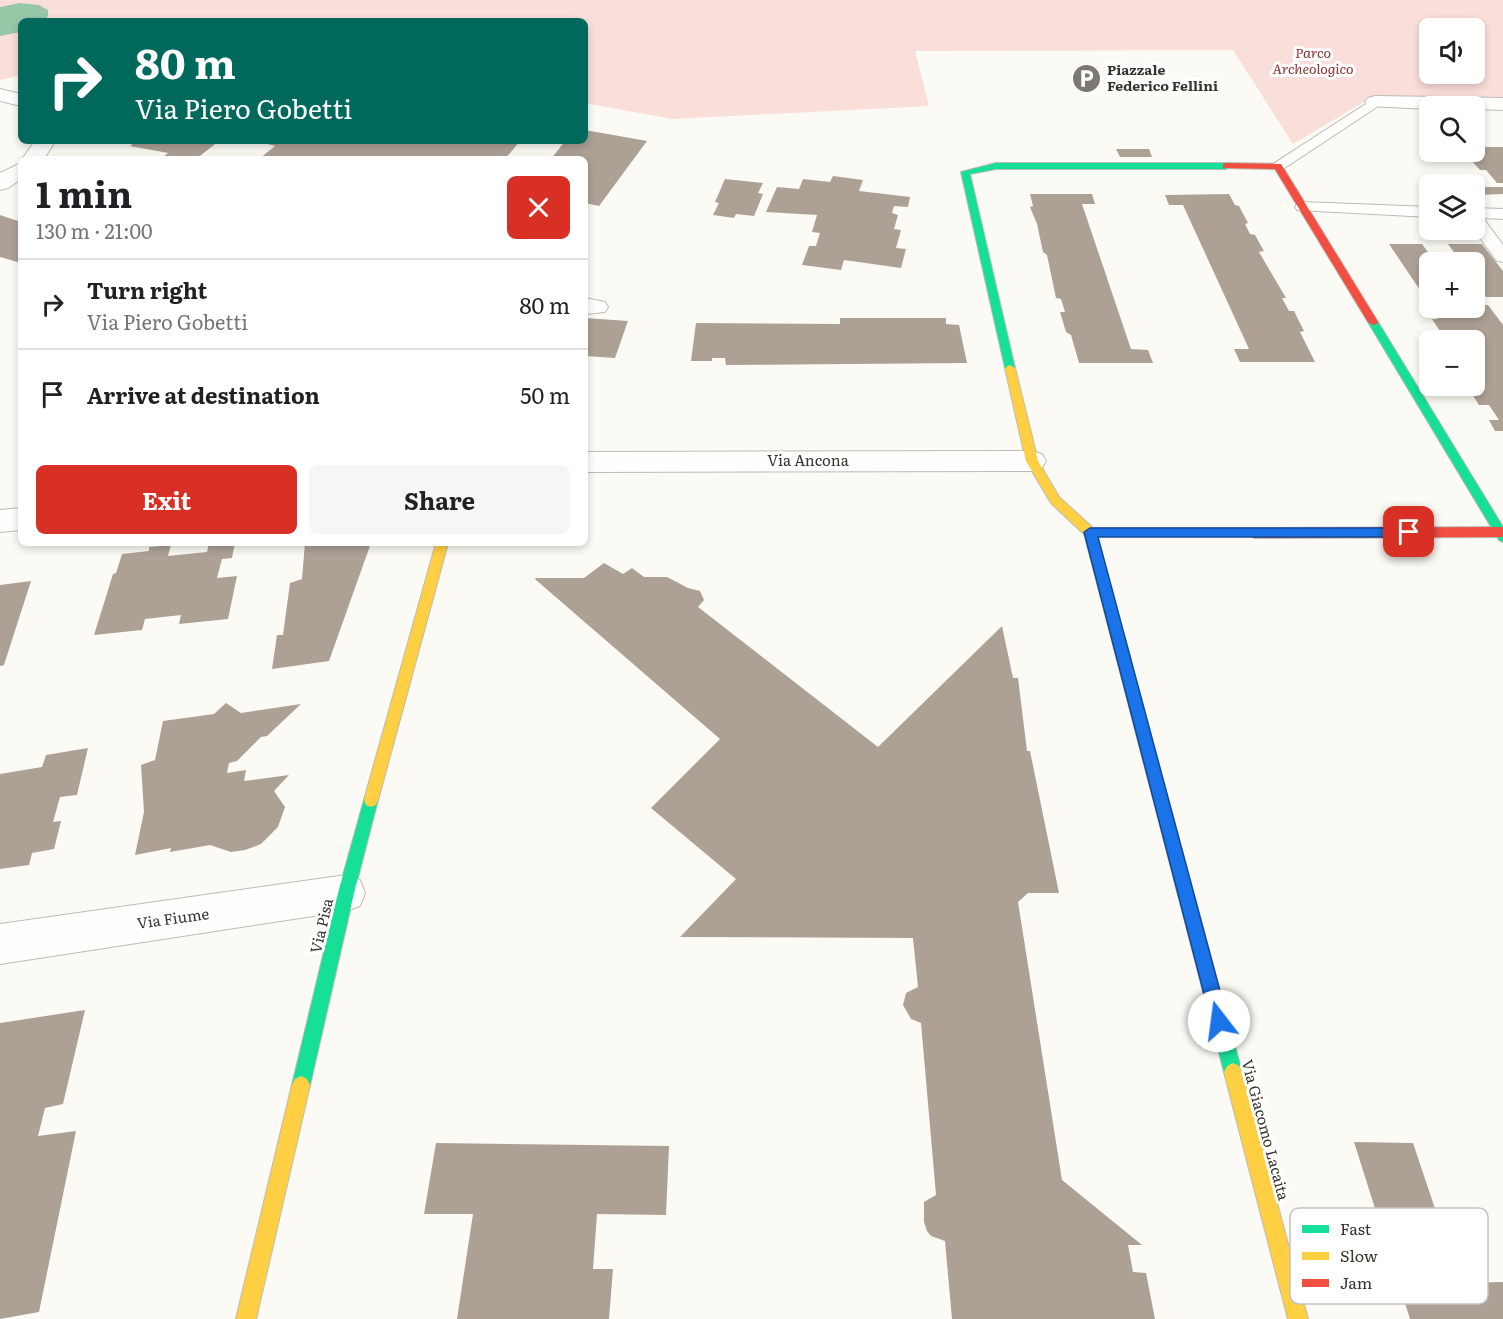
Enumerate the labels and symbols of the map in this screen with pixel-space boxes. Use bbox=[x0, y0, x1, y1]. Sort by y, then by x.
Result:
park label: Parco Archeologico bbox=[1272, 42, 1354, 78]
place label: Piazzale Federico Fellini bbox=[1107, 59, 1218, 95]
parking icon: Piazzale Federico Fellini bbox=[1070, 62, 1102, 94]
street label: Via Ancona bbox=[767, 448, 850, 471]
pin bbox=[1383, 506, 1434, 557]
street label: Via Pisa bbox=[303, 895, 338, 955]
street label: Via Fiume bbox=[135, 901, 211, 934]
position arrow bbox=[1187, 989, 1251, 1053]
street label: Via Giacomo Lacaita bbox=[1237, 1057, 1297, 1204]
legend bbox=[1290, 1208, 1488, 1304]
text: Fast bbox=[1340, 1216, 1372, 1240]
text: Slow bbox=[1340, 1243, 1378, 1267]
text: Jam bbox=[1340, 1270, 1373, 1294]

